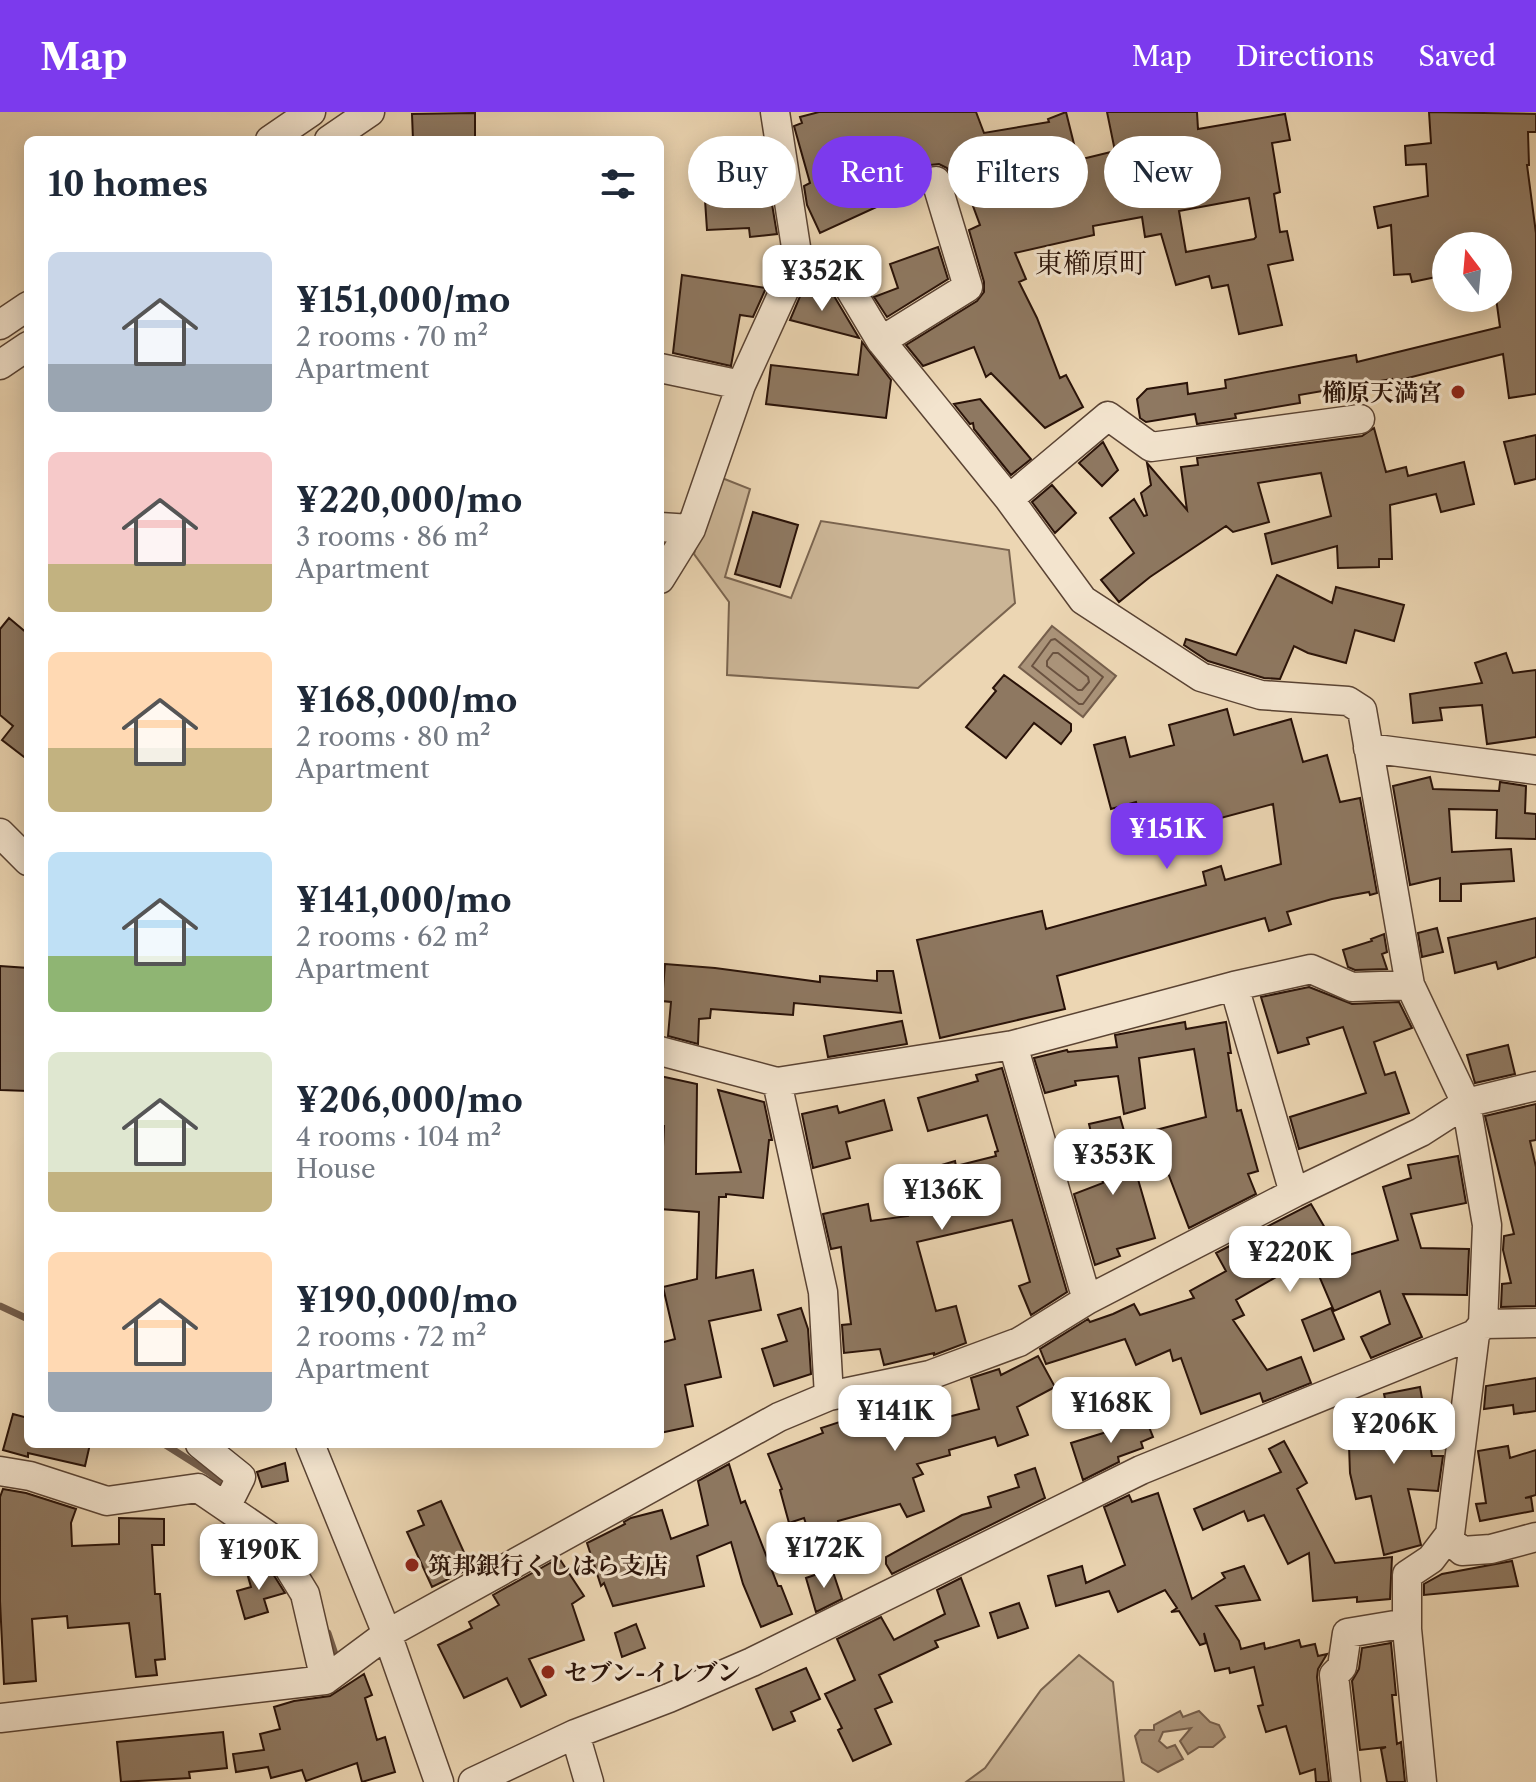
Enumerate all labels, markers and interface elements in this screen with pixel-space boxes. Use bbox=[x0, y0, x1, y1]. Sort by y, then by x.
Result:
text: Map bbox=[40, 33, 128, 80]
text: Map bbox=[1132, 39, 1192, 73]
text: Directions bbox=[1236, 39, 1374, 73]
text: Saved bbox=[1418, 39, 1496, 73]
chip: Buy bbox=[688, 136, 796, 208]
chip: Rent bbox=[812, 136, 932, 208]
chip: Filters bbox=[948, 136, 1088, 208]
chip: New bbox=[1104, 136, 1221, 208]
icon: filters bbox=[596, 162, 640, 206]
text: 10 homes bbox=[48, 163, 208, 205]
north arrow bbox=[1432, 232, 1512, 312]
map controls bbox=[1432, 232, 1512, 312]
pin: ¥352K bbox=[766, 245, 878, 313]
district label: 東櫛原町 bbox=[1035, 246, 1147, 280]
text: ¥352K bbox=[781, 255, 863, 287]
text: ¥151,000/mo bbox=[296, 279, 510, 321]
icon: home bbox=[112, 284, 208, 380]
text: 2 rooms · 70 m² bbox=[296, 321, 488, 353]
text: Apartment bbox=[296, 353, 429, 385]
place label: 櫛原天満宮 bbox=[1322, 378, 1442, 407]
marker: 櫛原天満宮 bbox=[1449, 383, 1467, 401]
text: ¥220,000/mo bbox=[296, 479, 522, 521]
icon: home bbox=[112, 484, 208, 580]
text: 3 rooms · 86 m² bbox=[296, 521, 489, 553]
text: Apartment bbox=[296, 553, 429, 585]
text: ¥168,000/mo bbox=[296, 679, 517, 721]
icon: home bbox=[112, 684, 208, 780]
text: 2 rooms · 80 m² bbox=[296, 721, 491, 753]
text: Apartment bbox=[296, 753, 429, 785]
pin: ¥151K bbox=[1111, 803, 1223, 871]
text: ¥151K bbox=[1129, 813, 1205, 845]
text: ¥141,000/mo bbox=[296, 879, 512, 921]
icon: home bbox=[112, 884, 208, 980]
text: 2 rooms · 62 m² bbox=[296, 921, 489, 953]
text: Apartment bbox=[296, 953, 429, 985]
text: ¥206,000/mo bbox=[296, 1079, 523, 1121]
icon: home bbox=[112, 1084, 208, 1180]
text: 4 rooms · 104 m² bbox=[296, 1121, 501, 1153]
pin: ¥353K bbox=[1057, 1129, 1169, 1197]
text: ¥353K bbox=[1072, 1139, 1154, 1171]
text: House bbox=[296, 1153, 376, 1185]
pin: ¥136K bbox=[886, 1164, 998, 1232]
text: ¥136K bbox=[902, 1174, 982, 1206]
pin: ¥220K bbox=[1234, 1226, 1346, 1294]
text: ¥220K bbox=[1247, 1236, 1333, 1268]
text: ¥190,000/mo bbox=[296, 1279, 518, 1321]
icon: home bbox=[112, 1284, 208, 1380]
text: 2 rooms · 72 m² bbox=[296, 1321, 487, 1353]
text: Apartment bbox=[296, 1353, 429, 1385]
pin: ¥168K bbox=[1055, 1377, 1167, 1445]
pin: ¥141K bbox=[839, 1385, 951, 1453]
text: ¥168K bbox=[1070, 1387, 1152, 1419]
text: ¥141K bbox=[856, 1395, 934, 1427]
pin: ¥206K bbox=[1338, 1398, 1450, 1466]
text: ¥206K bbox=[1351, 1408, 1437, 1440]
pin: ¥172K bbox=[768, 1522, 880, 1590]
pin: ¥190K bbox=[203, 1524, 315, 1592]
text: ¥172K bbox=[784, 1532, 864, 1564]
text: ¥190K bbox=[218, 1534, 300, 1566]
place label: 筑邦銀行くしはら支店 bbox=[428, 1551, 668, 1580]
marker: 筑邦銀行くしはら支店 bbox=[403, 1556, 421, 1574]
place label: セブン-イレブン bbox=[564, 1658, 741, 1687]
marker: セブン-イレブン bbox=[539, 1663, 557, 1681]

